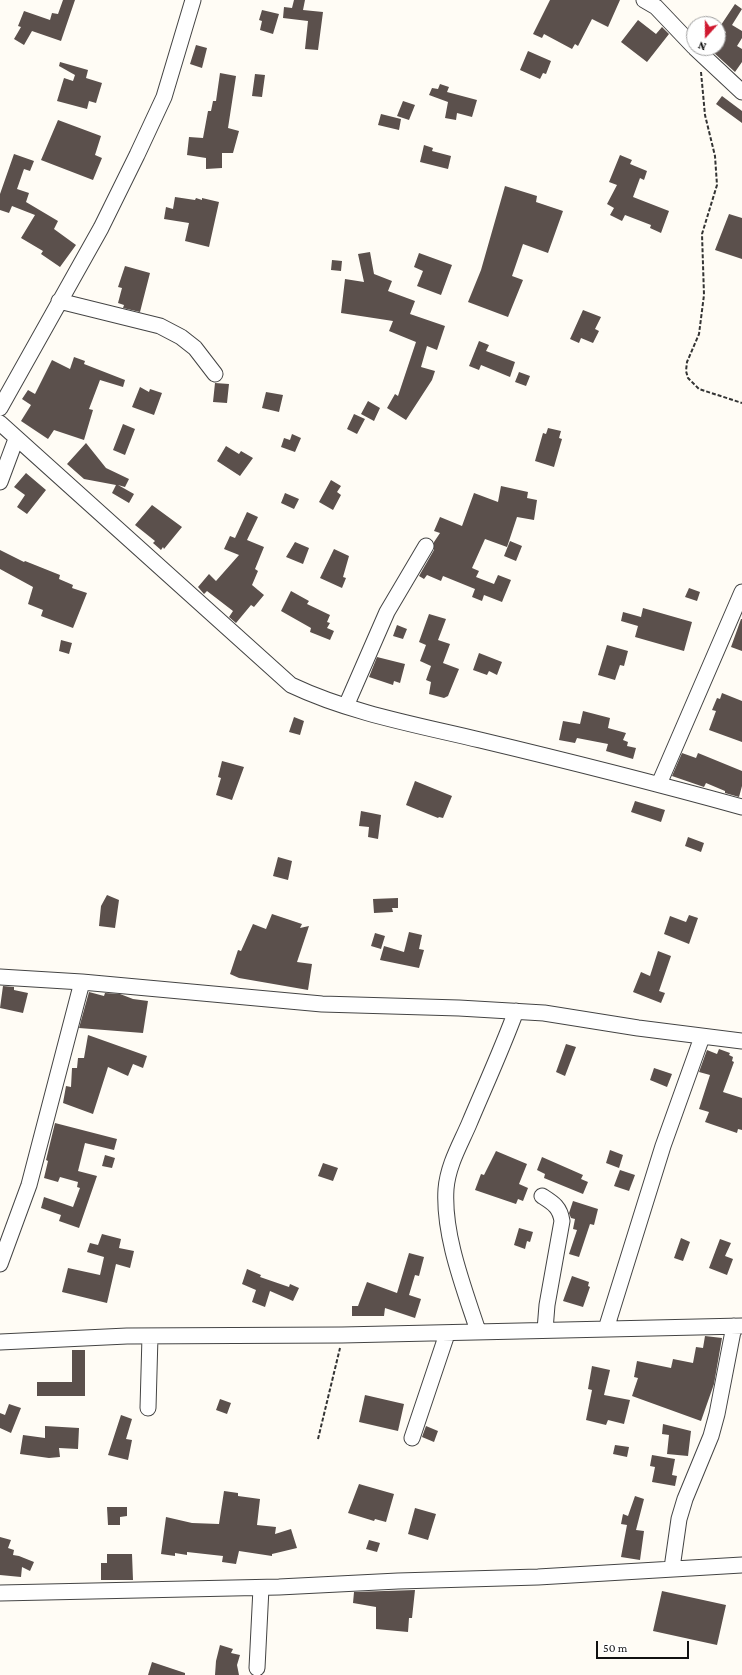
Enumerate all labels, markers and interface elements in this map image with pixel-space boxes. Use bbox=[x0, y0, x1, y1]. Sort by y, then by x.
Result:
north arrow bbox=[686, 16, 726, 56]
text: N bbox=[696, 39, 708, 53]
scale bar bbox=[598, 1633, 691, 1659]
text: 50 m bbox=[603, 1641, 627, 1655]

